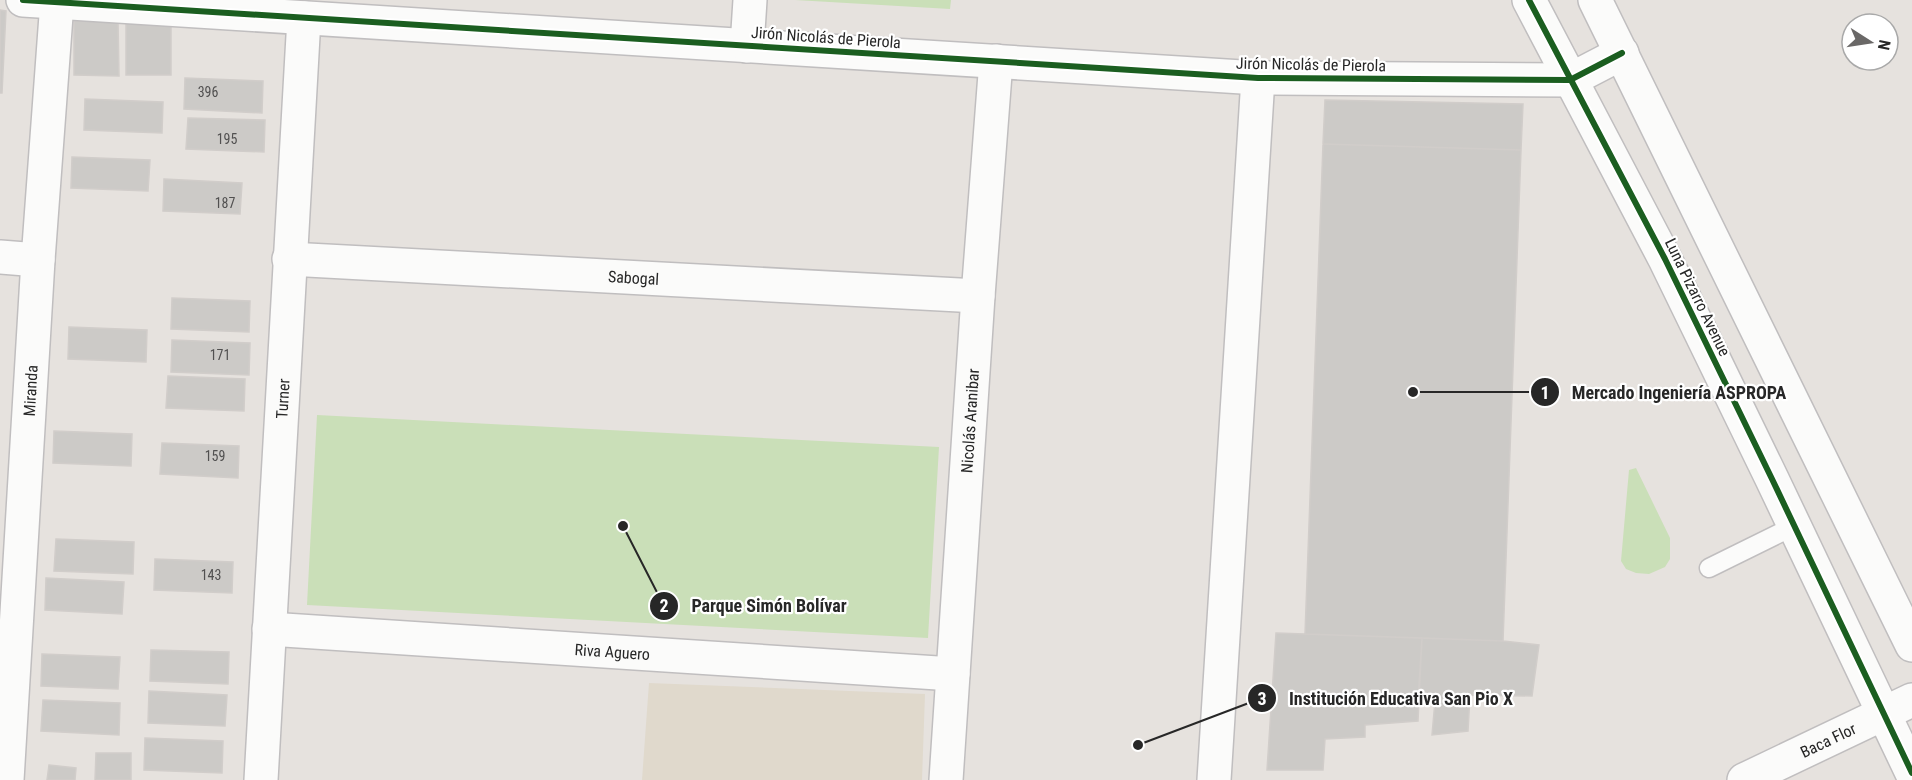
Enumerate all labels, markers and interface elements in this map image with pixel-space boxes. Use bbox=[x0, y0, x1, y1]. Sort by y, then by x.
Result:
north arrow bbox=[1840, 12, 1900, 72]
street label: Jirón Nicolás de Pierola bbox=[750, 23, 902, 52]
text: N bbox=[1874, 38, 1894, 52]
street label: Jirón Nicolás de Pierola bbox=[1236, 54, 1386, 75]
house number: 396 bbox=[198, 84, 218, 100]
house number: 195 bbox=[217, 131, 237, 147]
house number: 187 bbox=[215, 195, 235, 211]
street label: Luna Pizarro Avenue bbox=[1661, 235, 1734, 359]
street label: Sabogal bbox=[607, 267, 660, 289]
house number: 171 bbox=[210, 347, 230, 363]
street label: Miranda bbox=[20, 365, 42, 417]
street label: Nicolás Aranibar bbox=[957, 368, 983, 474]
callout: Mercado Ingeniería ASPROPA bbox=[1530, 374, 1798, 410]
street label: Turner bbox=[272, 378, 294, 419]
text: 1 bbox=[1540, 382, 1550, 403]
text: Mercado Ingeniería ASPROPA bbox=[1572, 382, 1786, 403]
house number: 159 bbox=[205, 448, 225, 464]
house number: 143 bbox=[201, 567, 221, 583]
callout: Parque Simón Bolívar bbox=[649, 588, 858, 624]
text: 2 bbox=[659, 595, 669, 616]
text: Parque Simón Bolívar bbox=[691, 595, 847, 616]
street label: Riva Aguero bbox=[574, 640, 650, 664]
callout: Institución Educativa San Pio X bbox=[1247, 680, 1525, 716]
text: 3 bbox=[1257, 688, 1267, 709]
text: Institución Educativa San Pio X bbox=[1289, 688, 1513, 709]
street label: Baca Flor bbox=[1797, 719, 1859, 762]

